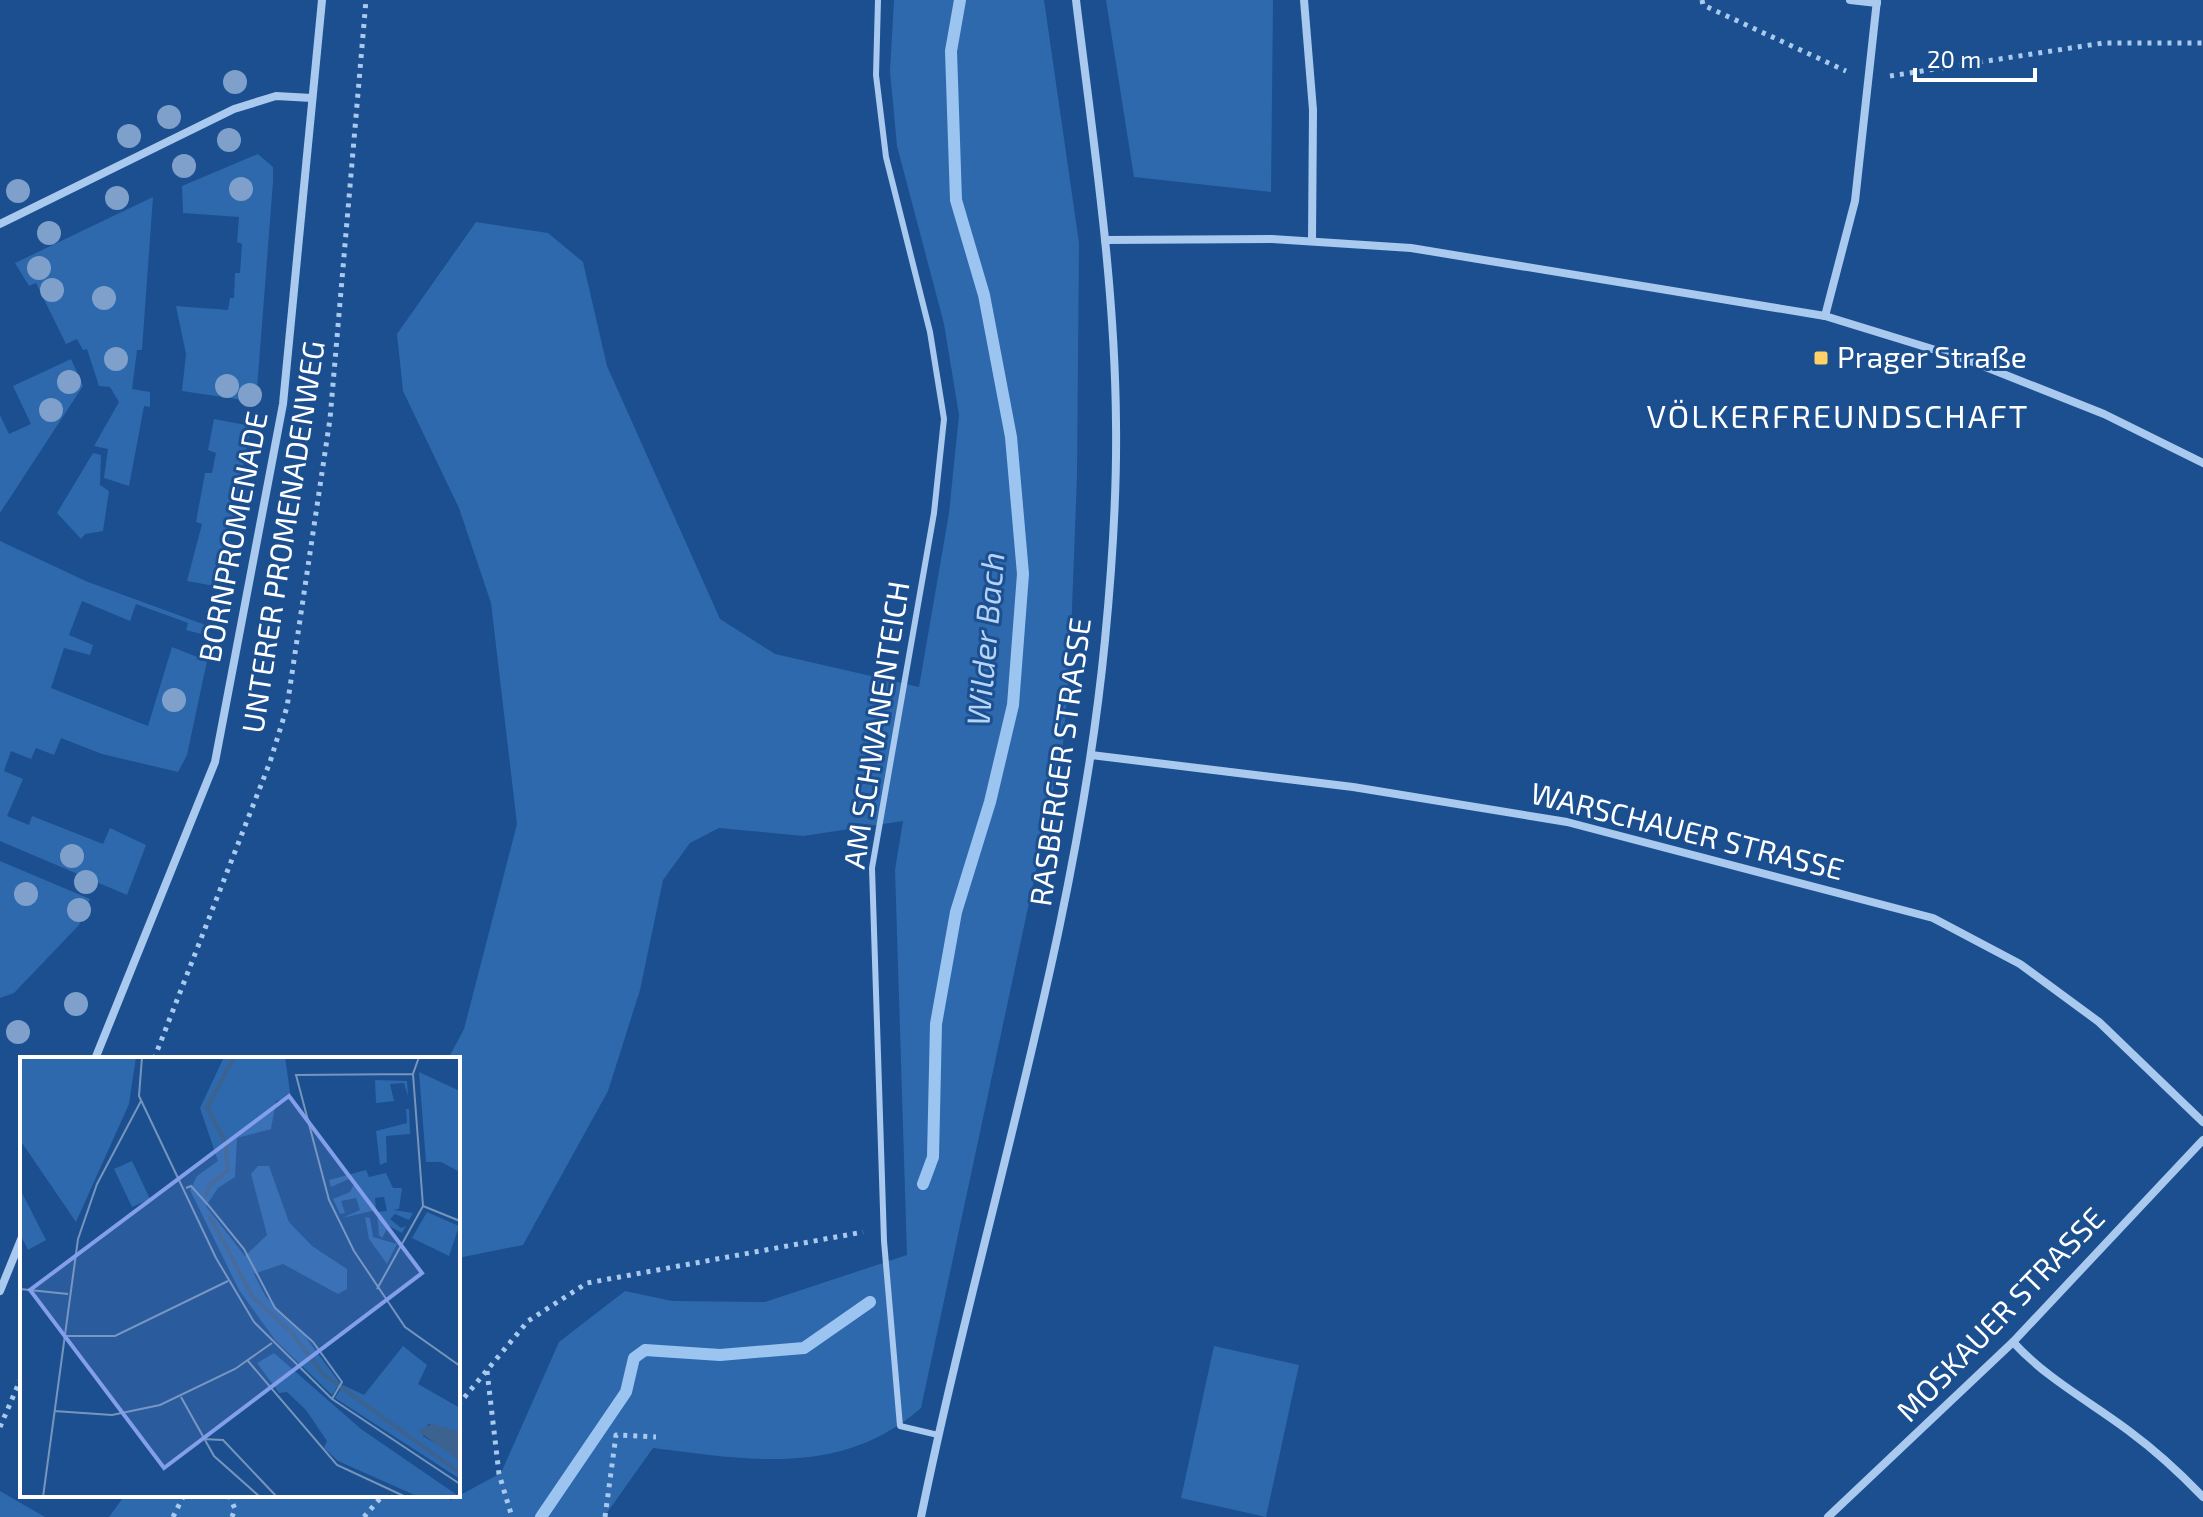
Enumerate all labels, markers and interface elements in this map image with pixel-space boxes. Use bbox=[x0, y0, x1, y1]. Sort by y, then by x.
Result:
scale bar bbox=[1915, 32, 2035, 82]
text: 20 m bbox=[1927, 44, 1981, 73]
street label: UNTERER PROMENADENWEG bbox=[233, 338, 331, 736]
place label: Prager Straße bbox=[1837, 338, 2027, 374]
marker: Prager Straße bbox=[1812, 349, 1830, 367]
district label: VÖLKERFREUNDSCHAFT bbox=[1647, 396, 2029, 434]
street label: BORNPROMENADE bbox=[190, 408, 274, 665]
water label: Wilder Bach bbox=[957, 550, 1011, 727]
street label: AM SCHWANENTEICH bbox=[835, 578, 916, 871]
street label: RASBERGER STRASSE bbox=[1021, 615, 1097, 908]
street label: WARSCHAUER STRASSE bbox=[1527, 774, 1848, 886]
inset map bbox=[20, 1057, 460, 1497]
street label: MOSKAUER STRASSE bbox=[1888, 1199, 2111, 1428]

